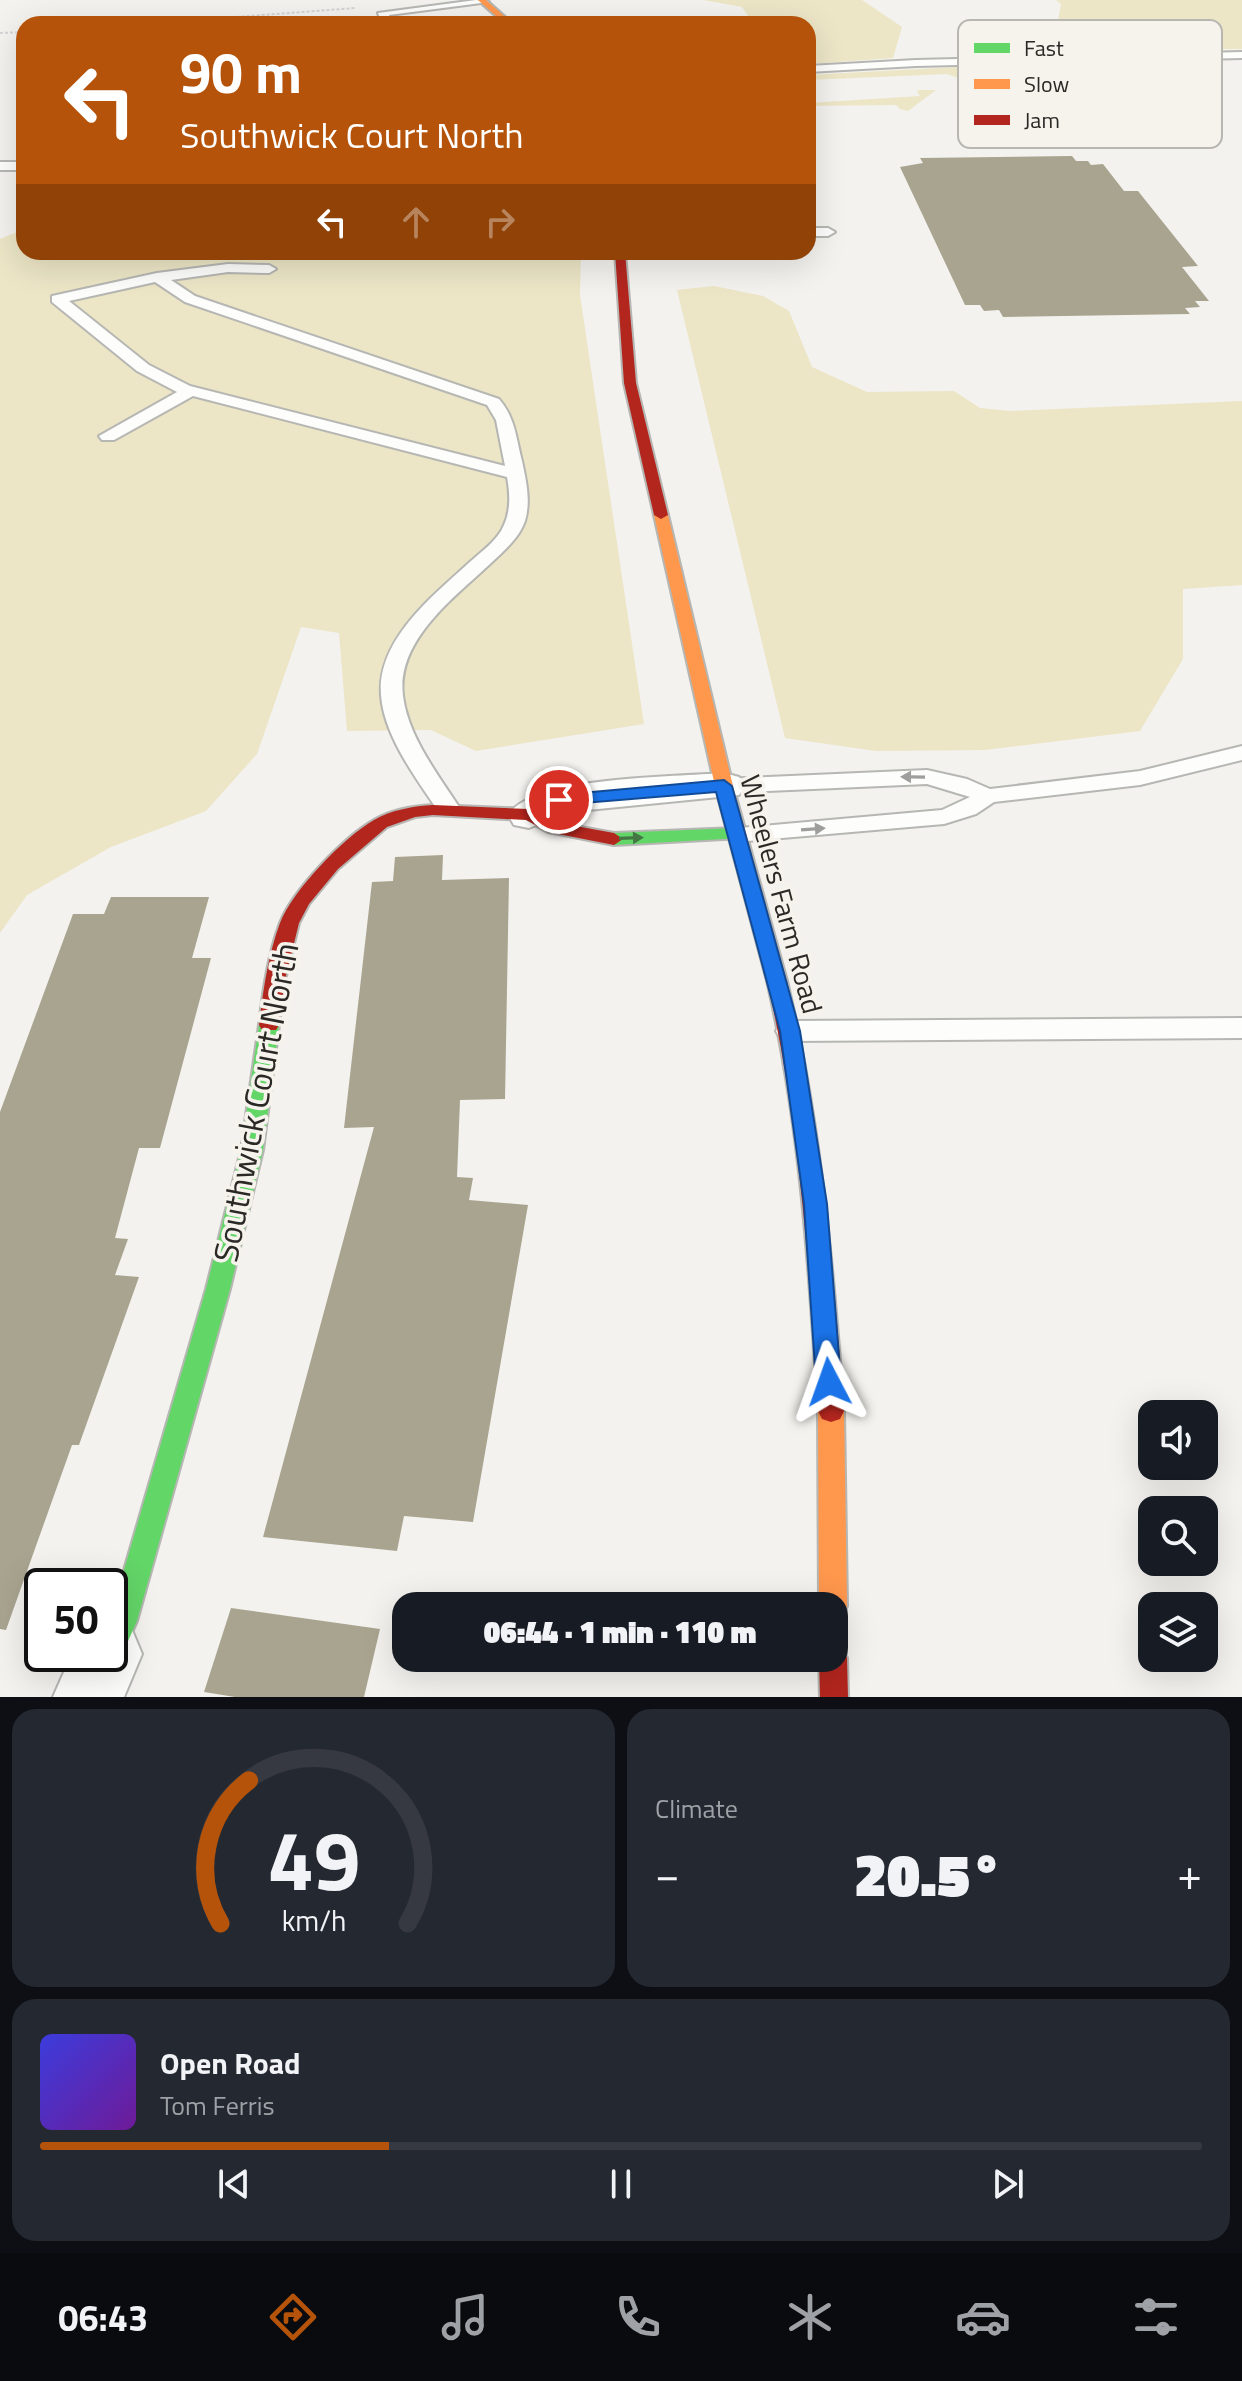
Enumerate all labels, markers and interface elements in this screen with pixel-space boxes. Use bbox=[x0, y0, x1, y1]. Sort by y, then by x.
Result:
legend bbox=[958, 20, 1222, 148]
text: 90 m bbox=[180, 30, 302, 115]
text: Fast bbox=[1024, 31, 1064, 65]
icon: left bbox=[48, 48, 152, 152]
text: Slow bbox=[1024, 67, 1070, 101]
text: Jam bbox=[1024, 103, 1060, 137]
text: Southwick Court North bbox=[180, 107, 524, 162]
icon: left bbox=[310, 200, 354, 244]
icon: ahead bbox=[394, 200, 438, 244]
icon: right bbox=[478, 200, 522, 244]
pin bbox=[525, 766, 593, 834]
street label: Wheelers Farm Road bbox=[729, 770, 835, 1018]
one-way arrow bbox=[900, 771, 925, 783]
icon: arrive bbox=[537, 778, 581, 822]
one-way arrow bbox=[801, 822, 827, 835]
one-way arrow bbox=[619, 831, 644, 844]
street label: Southwick Court North bbox=[199, 938, 311, 1266]
position arrow bbox=[787, 1340, 871, 1424]
map controls bbox=[1138, 1400, 1218, 1672]
button: sound bbox=[1138, 1400, 1218, 1480]
button: search bbox=[1138, 1496, 1218, 1576]
speed limit sign: 50 bbox=[24, 1568, 128, 1672]
button: layers bbox=[1138, 1592, 1218, 1672]
text: 06:44 · 1 min · 110 m bbox=[484, 1609, 756, 1655]
text: Climate bbox=[655, 1789, 738, 1828]
text: 49 bbox=[267, 1796, 360, 1922]
text: 20.5° bbox=[854, 1828, 1003, 1919]
text: − bbox=[655, 1840, 680, 1907]
text: + bbox=[1177, 1840, 1202, 1907]
text: km/h bbox=[281, 1899, 346, 1942]
text: Open Road bbox=[160, 2040, 301, 2086]
text: Tom Ferris bbox=[160, 2086, 275, 2125]
icon: previous bbox=[212, 2162, 256, 2206]
icon: pause bbox=[599, 2162, 643, 2206]
icon: next bbox=[986, 2162, 1030, 2206]
icon: directions bbox=[265, 2289, 321, 2345]
icon: music bbox=[437, 2289, 493, 2345]
icon: phone bbox=[610, 2289, 666, 2345]
icon: climate bbox=[782, 2289, 838, 2345]
icon: car bbox=[955, 2289, 1011, 2345]
icon: filters bbox=[1128, 2289, 1184, 2345]
text: 06:43 bbox=[58, 2290, 148, 2345]

